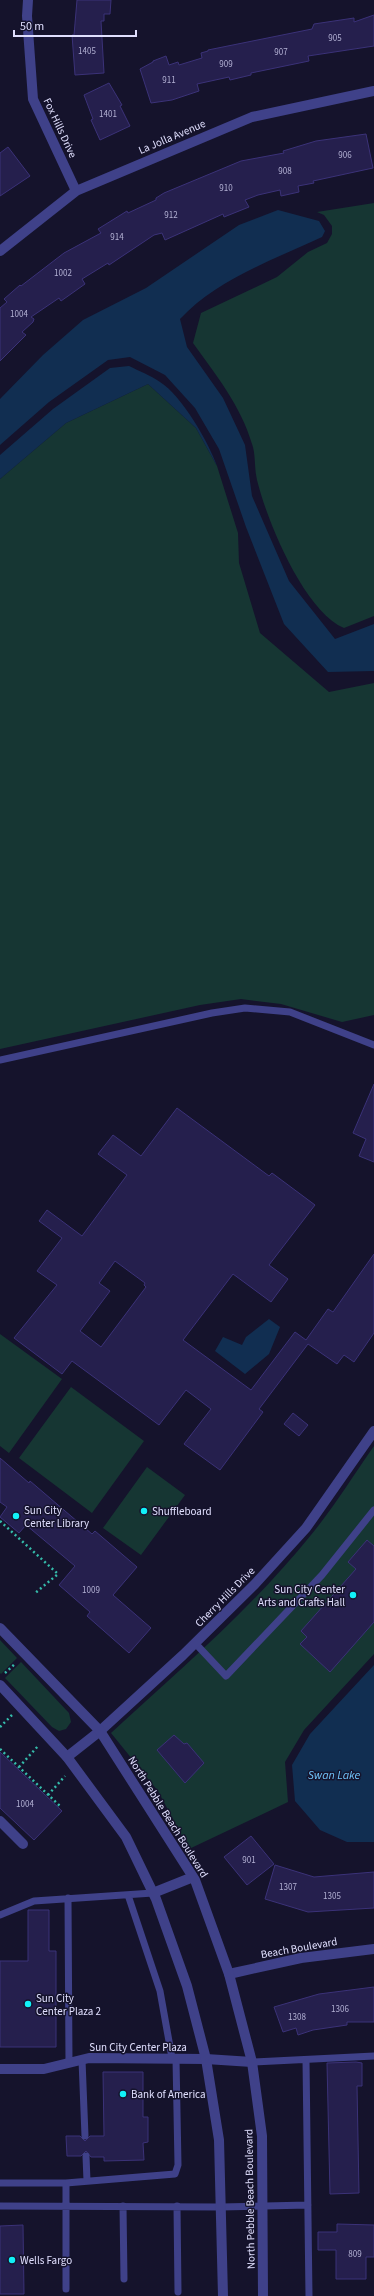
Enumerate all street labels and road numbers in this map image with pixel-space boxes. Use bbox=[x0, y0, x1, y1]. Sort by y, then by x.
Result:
street label: Fox Hills Drive bbox=[40, 96, 81, 161]
street label: La Jolla Avenue bbox=[136, 116, 208, 158]
street label: Cherry Hills Drive bbox=[192, 1563, 259, 1630]
street label: North Pebble Beach Boulevard bbox=[124, 1754, 212, 1880]
street label: Beach Boulevard bbox=[260, 1934, 338, 1962]
street label: Sun City Center Plaza bbox=[89, 2040, 187, 2055]
street label: North Pebble Beach Boulevard bbox=[241, 2129, 259, 2269]

